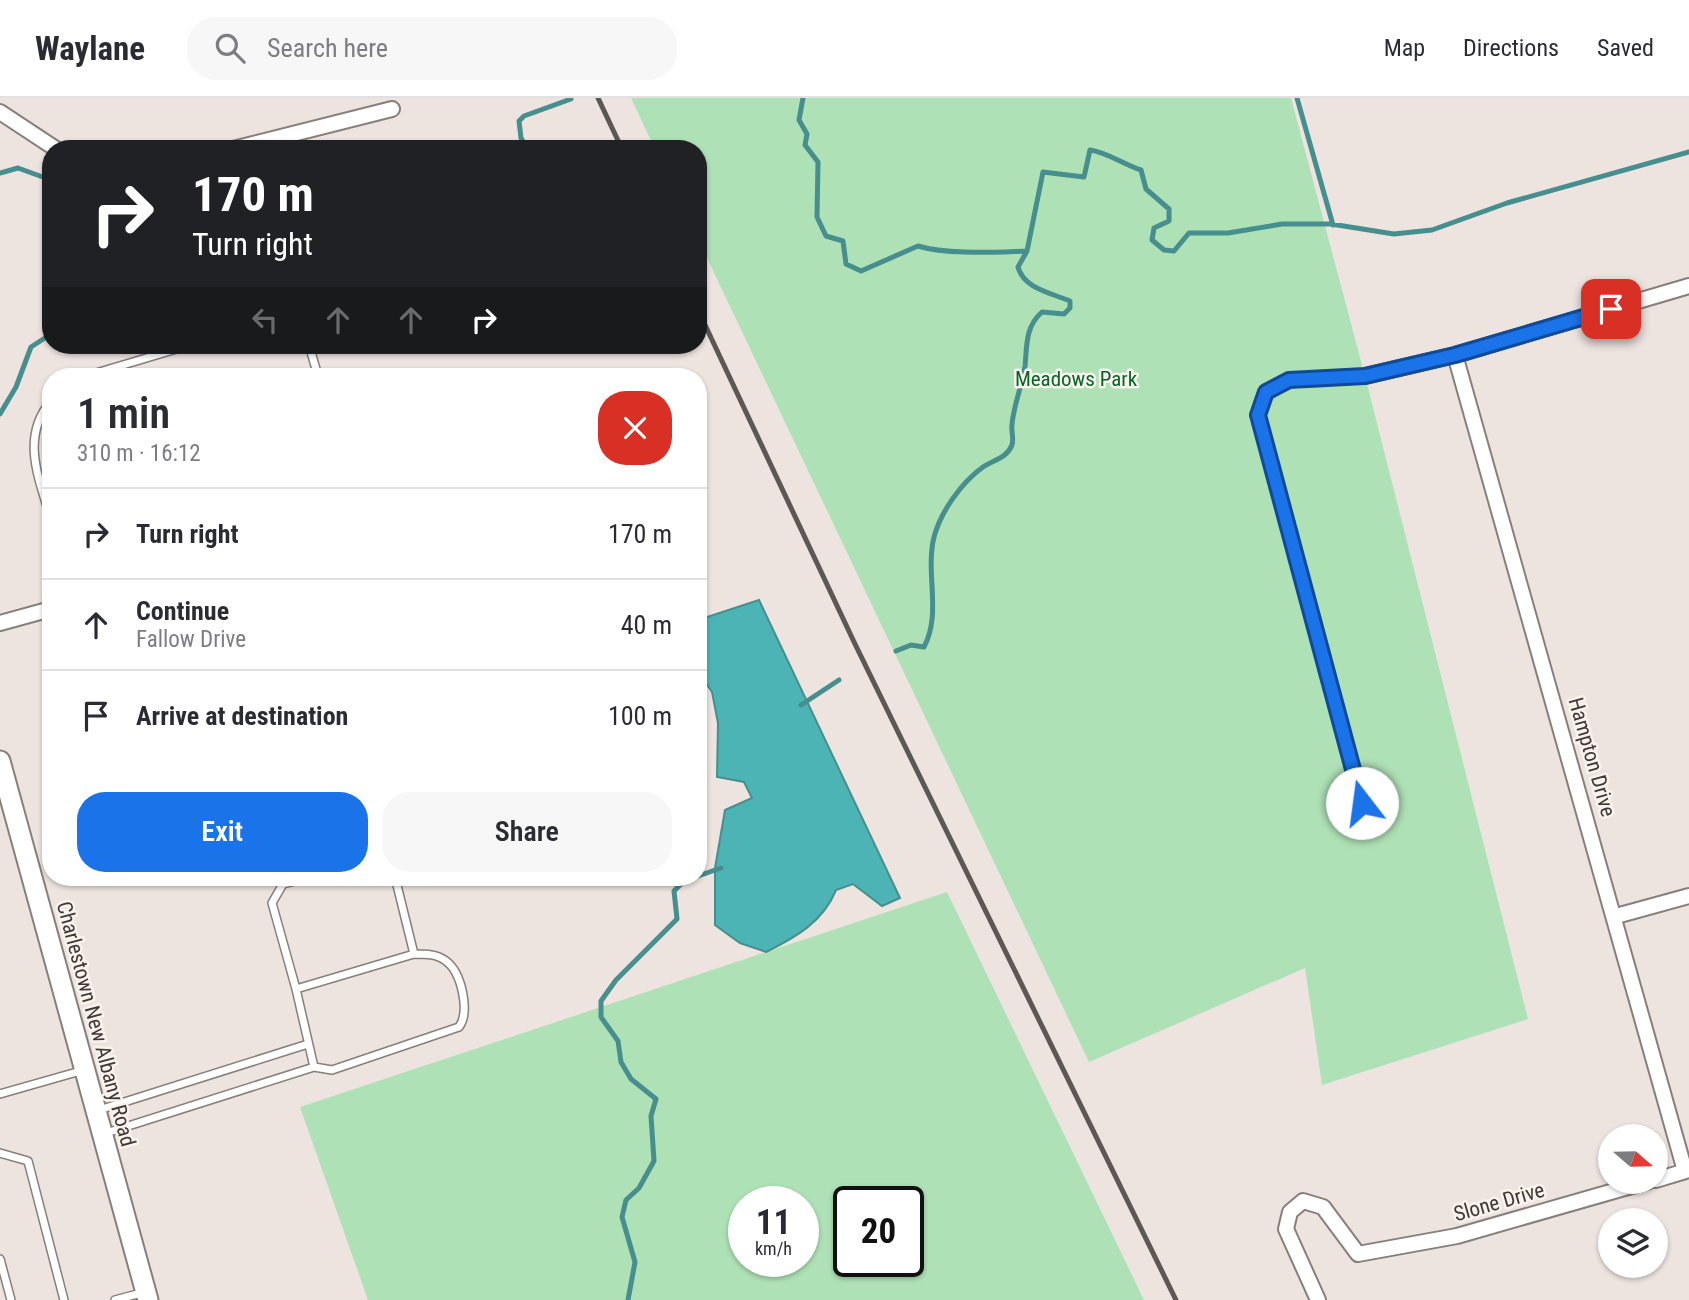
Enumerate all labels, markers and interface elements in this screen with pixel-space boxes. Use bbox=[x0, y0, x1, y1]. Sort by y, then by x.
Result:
search box bbox=[187, 17, 677, 80]
text: Waylane bbox=[35, 29, 145, 68]
icon: search bbox=[211, 29, 249, 67]
text: Search here bbox=[267, 33, 388, 63]
text: Map bbox=[1384, 34, 1425, 62]
text: Directions bbox=[1463, 34, 1559, 62]
text: Saved bbox=[1597, 34, 1654, 62]
text: 170 m bbox=[192, 166, 314, 223]
icon: right bbox=[77, 168, 168, 259]
text: Turn right bbox=[192, 225, 313, 263]
pin bbox=[1581, 279, 1641, 339]
icon: arrive bbox=[1592, 290, 1630, 328]
icon: left bbox=[246, 301, 284, 339]
icon: ahead bbox=[319, 301, 357, 339]
icon: ahead bbox=[392, 301, 430, 339]
icon: right bbox=[465, 301, 503, 339]
park label: Meadows Park bbox=[1015, 367, 1138, 391]
text: 1 min bbox=[77, 389, 170, 438]
button: close bbox=[598, 391, 672, 465]
text: 310 m · 16:12 bbox=[77, 440, 201, 467]
icon: right bbox=[77, 515, 115, 553]
text: Turn right bbox=[136, 519, 238, 549]
text: 170 m bbox=[608, 519, 672, 549]
text: Continue bbox=[136, 596, 229, 626]
icon: ahead bbox=[77, 606, 115, 644]
text: 40 m bbox=[621, 610, 672, 640]
text: Fallow Drive bbox=[136, 626, 246, 653]
street label: Hampton Drive bbox=[1564, 695, 1620, 819]
icon: arrive bbox=[77, 697, 115, 735]
text: Arrive at destination bbox=[136, 701, 348, 731]
text: 100 m bbox=[608, 701, 672, 731]
position arrow bbox=[1325, 766, 1399, 840]
button: Exit bbox=[77, 792, 368, 872]
button: Share bbox=[382, 792, 672, 872]
street label: Charlestown New Albany Road bbox=[52, 899, 140, 1149]
north arrow bbox=[1598, 1124, 1668, 1194]
map controls bbox=[1598, 1124, 1668, 1278]
street label: Slone Drive bbox=[1451, 1178, 1547, 1226]
speed limit sign: 20 bbox=[833, 1186, 924, 1277]
text: 11 bbox=[756, 1202, 791, 1243]
button: layers bbox=[1598, 1208, 1668, 1278]
text: km/h bbox=[755, 1238, 792, 1259]

